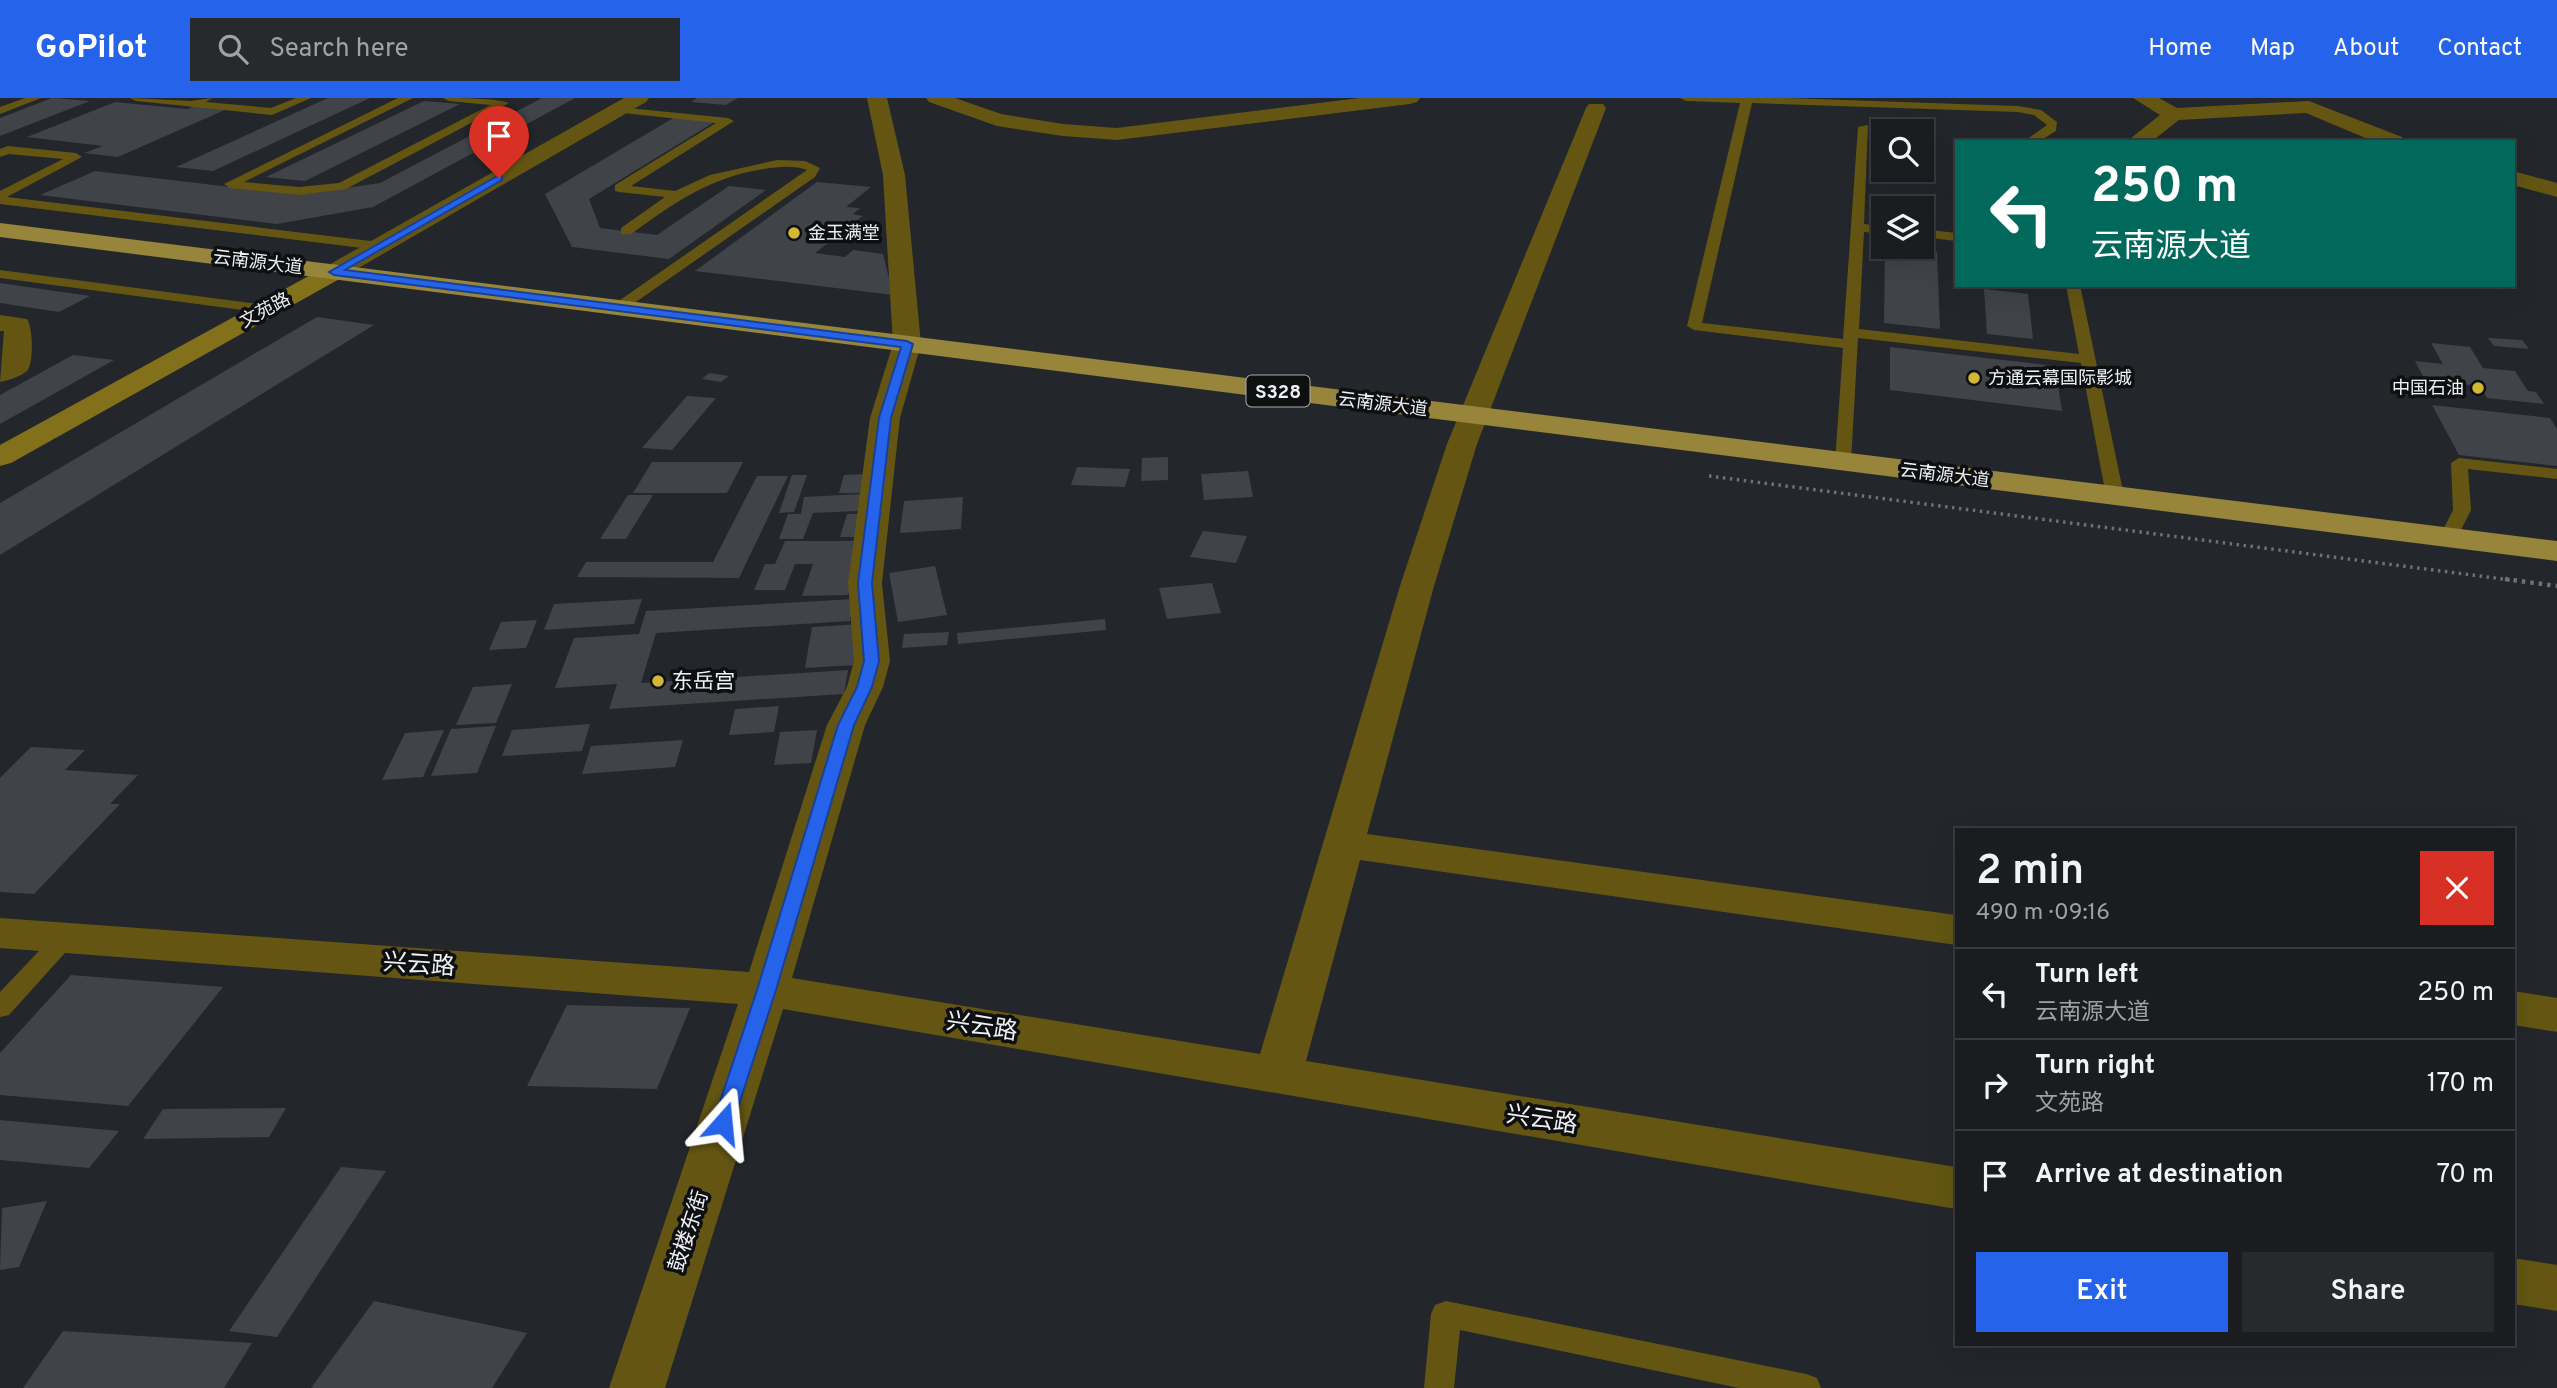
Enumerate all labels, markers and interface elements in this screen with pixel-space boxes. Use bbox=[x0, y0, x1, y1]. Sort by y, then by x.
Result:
search box bbox=[190, 18, 680, 81]
text: GoPilot bbox=[35, 28, 148, 70]
icon: search bbox=[214, 30, 252, 68]
text: Search here bbox=[270, 33, 408, 66]
text: Home bbox=[2148, 34, 2212, 64]
text: Map bbox=[2250, 34, 2295, 64]
text: About bbox=[2333, 34, 2399, 64]
text: Contact bbox=[2437, 34, 2522, 64]
pin bbox=[469, 106, 529, 178]
icon: arrive bbox=[480, 117, 518, 155]
map controls bbox=[1871, 119, 1934, 259]
button: search bbox=[1871, 119, 1934, 182]
text: 250 m bbox=[2091, 158, 2238, 220]
icon: left bbox=[1976, 168, 2067, 259]
button: layers bbox=[1871, 196, 1934, 259]
place label: 金玉满堂 bbox=[808, 223, 880, 246]
marker: 金玉满堂 bbox=[786, 225, 802, 241]
text: 云南源大道 bbox=[2091, 228, 2251, 268]
street label: 云南源大道 bbox=[212, 247, 304, 280]
street label: 文苑路 bbox=[236, 288, 295, 334]
place label: 方通云幕国际影城 bbox=[1988, 368, 2132, 391]
marker: 方通云幕国际影城 bbox=[1966, 370, 1982, 386]
road number: S328 bbox=[1246, 376, 1310, 406]
place label: 中国石油 bbox=[2392, 378, 2464, 401]
marker: 中国石油 bbox=[2470, 380, 2486, 396]
street label: 云南源大道 bbox=[1337, 389, 1429, 422]
street label: 云南源大道 bbox=[1899, 460, 1991, 493]
place label: 东岳宫 bbox=[672, 669, 735, 696]
marker: 东岳宫 bbox=[650, 673, 666, 689]
text: 2 min bbox=[1976, 846, 2084, 899]
button: close bbox=[2420, 851, 2494, 925]
text: 490 m · 09:16 bbox=[1976, 899, 2110, 928]
street label: 兴云路 bbox=[382, 949, 456, 983]
text: Turn left bbox=[2035, 959, 2139, 992]
icon: left bbox=[1976, 975, 2014, 1013]
text: 250 m bbox=[2417, 977, 2494, 1010]
text: 云南源大道 bbox=[2035, 999, 2150, 1028]
street label: 兴云路 bbox=[944, 1008, 1020, 1048]
text: Turn right bbox=[2035, 1050, 2155, 1083]
icon: right bbox=[1976, 1066, 2014, 1104]
text: 170 m bbox=[2427, 1068, 2494, 1101]
position arrow bbox=[686, 1086, 760, 1160]
text: 文苑路 bbox=[2035, 1090, 2104, 1119]
street label: 兴云路 bbox=[1504, 1101, 1580, 1141]
icon: arrive bbox=[1976, 1157, 2014, 1195]
text: Arrive at destination bbox=[2035, 1159, 2283, 1192]
text: 70 m bbox=[2436, 1159, 2494, 1192]
street label: 鼓楼东街 bbox=[664, 1187, 715, 1276]
button: Exit bbox=[1976, 1252, 2228, 1332]
button: Share bbox=[2242, 1252, 2494, 1332]

